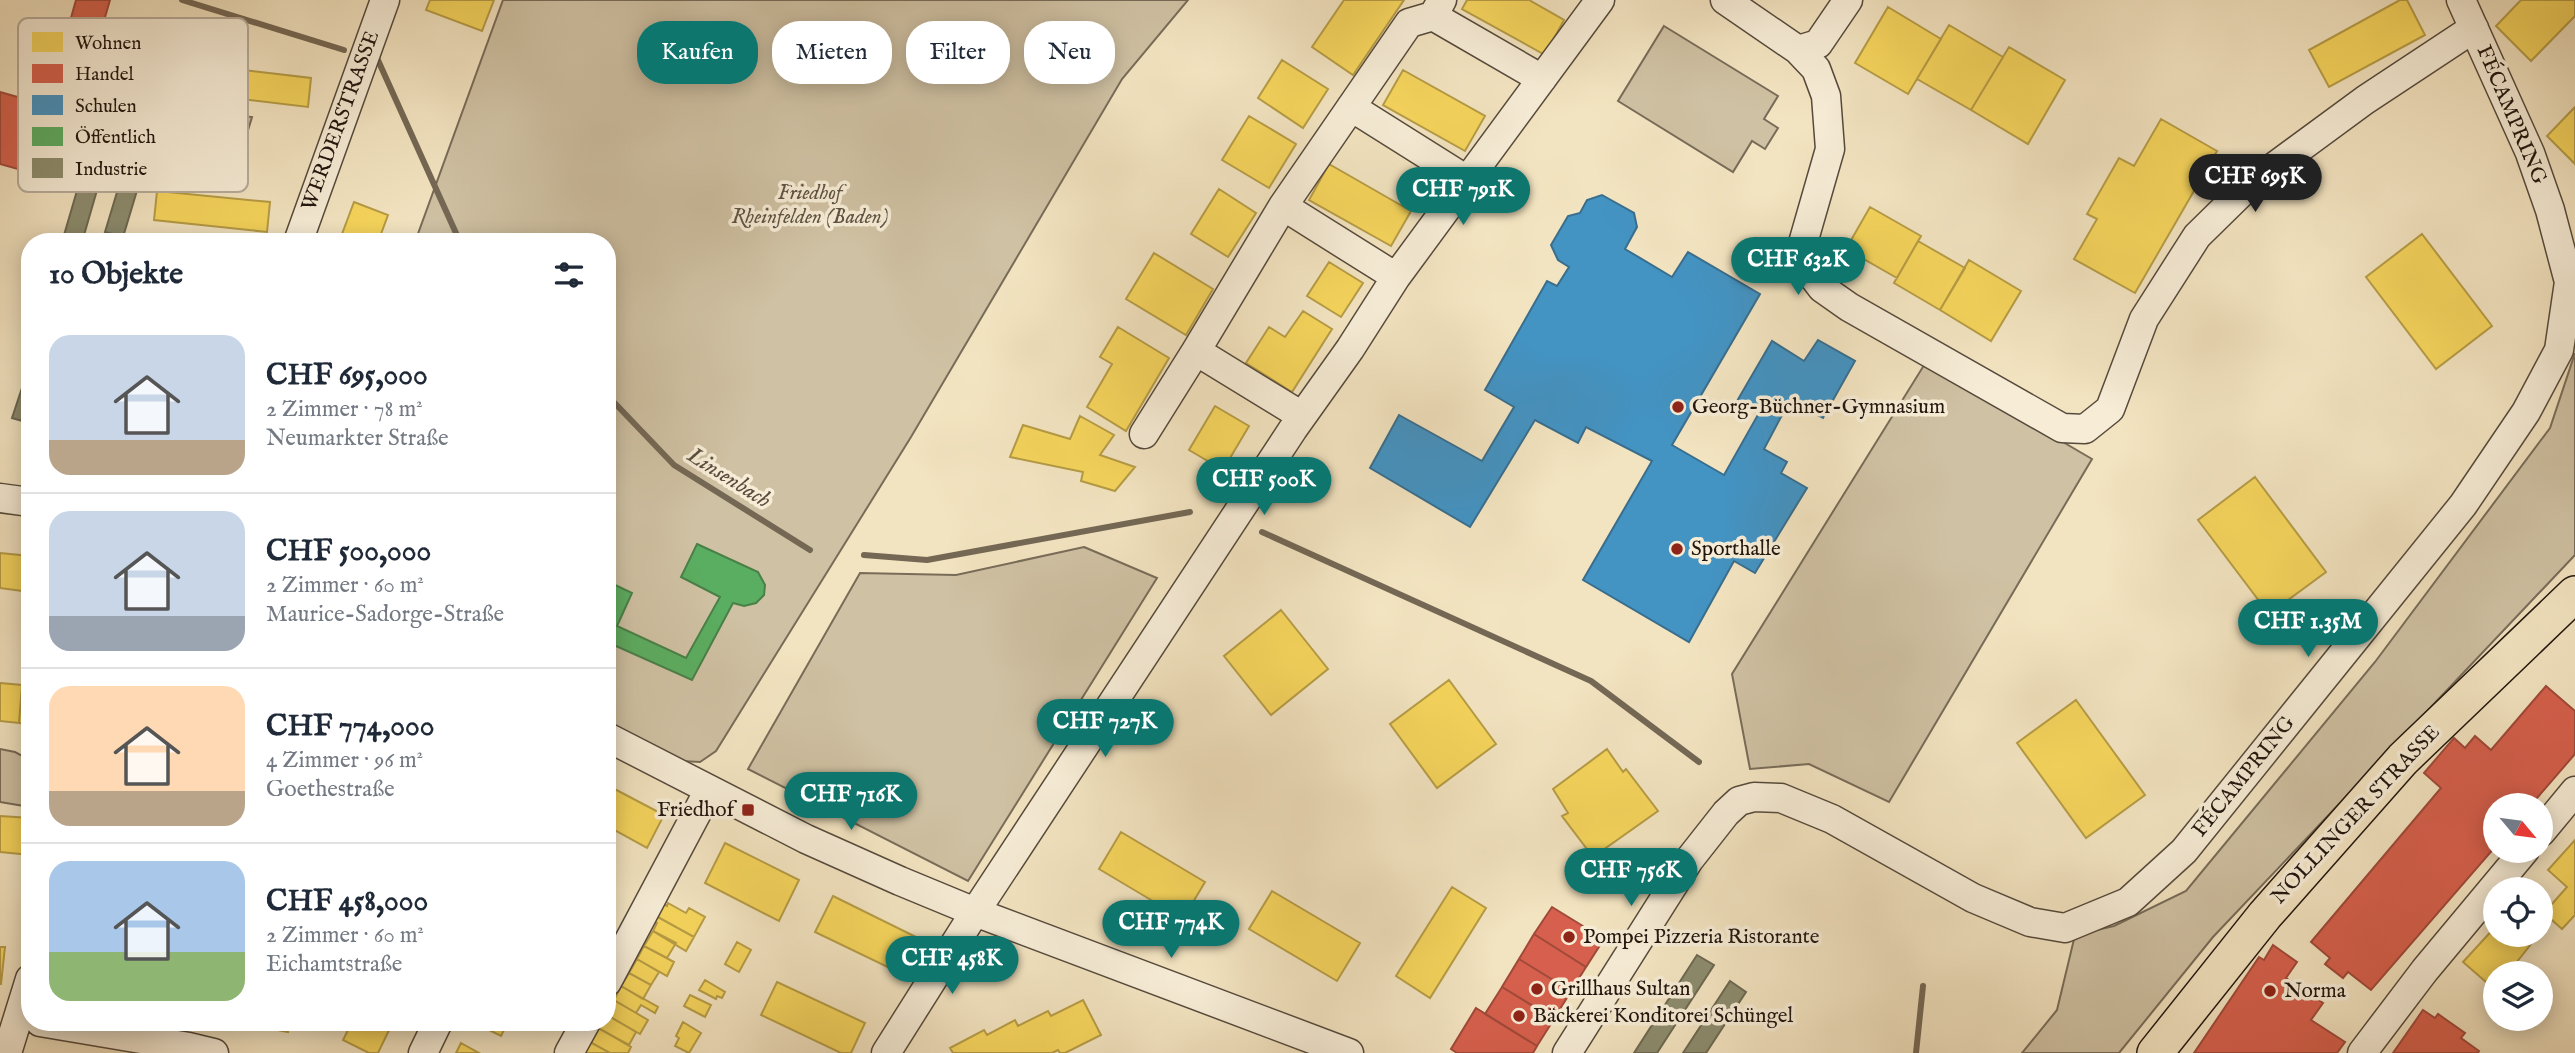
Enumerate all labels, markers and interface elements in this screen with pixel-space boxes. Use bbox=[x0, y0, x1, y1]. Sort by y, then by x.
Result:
legend bbox=[18, 18, 248, 192]
chip: Kaufen bbox=[637, 21, 758, 84]
chip: Mieten bbox=[772, 21, 892, 84]
chip: Filter bbox=[906, 21, 1010, 84]
chip: Neu bbox=[1024, 21, 1115, 84]
street label: WERDERSTRASSE bbox=[296, 27, 386, 215]
text: Wohnen bbox=[75, 32, 141, 56]
street label: FÉCAMPRING bbox=[2470, 41, 2553, 189]
text: Handel bbox=[75, 63, 135, 87]
text: Schulen bbox=[75, 95, 137, 119]
text: Öffentlich bbox=[75, 126, 156, 150]
pin: CHF 695K bbox=[2183, 154, 2327, 214]
text: Industrie bbox=[75, 158, 147, 182]
text: CHF 695K bbox=[2205, 162, 2305, 191]
pin: CHF 791K bbox=[1391, 168, 1535, 227]
text: CHF 791K bbox=[1412, 175, 1514, 204]
park label: Friedhof Rheinfelden (Baden) bbox=[732, 180, 888, 231]
pin: CHF 632K bbox=[1726, 238, 1870, 297]
text: CHF 632K bbox=[1747, 245, 1849, 274]
text: 10 Objekte bbox=[49, 256, 183, 294]
icon: filters bbox=[550, 256, 588, 294]
text: CHF 695,000 bbox=[266, 357, 428, 395]
icon: home bbox=[105, 363, 189, 447]
place label: Georg-Büchner-Gymnasium bbox=[1692, 394, 1945, 421]
text: 2 Zimmer · 78 m² bbox=[266, 395, 423, 424]
marker: Georg-Büchner-Gymnasium bbox=[1670, 399, 1686, 415]
text: Neumarkter Straße bbox=[266, 424, 449, 453]
water label: Linsenbach bbox=[681, 440, 776, 515]
pin: CHF 500K bbox=[1192, 458, 1336, 517]
text: CHF 500K bbox=[1212, 465, 1316, 494]
text: CHF 500,000 bbox=[266, 533, 431, 571]
place label: Sporthalle bbox=[1691, 536, 1781, 563]
icon: home bbox=[105, 539, 189, 623]
marker: Sporthalle bbox=[1669, 541, 1685, 557]
text: 2 Zimmer · 60 m² bbox=[266, 571, 424, 600]
text: Maurice-Sadorge-Straße bbox=[266, 600, 504, 629]
pin: CHF 1.35M bbox=[2228, 600, 2388, 659]
text: CHF 1.35M bbox=[2254, 607, 2362, 636]
pin: CHF 727K bbox=[1033, 700, 1177, 759]
text: CHF 727K bbox=[1053, 707, 1157, 736]
text: CHF 774,000 bbox=[266, 708, 434, 746]
street label: FÉCAMPRING bbox=[2186, 710, 2301, 843]
icon: home bbox=[105, 714, 189, 798]
street label: NOLLINGER STRASSE bbox=[2266, 720, 2446, 910]
text: 4 Zimmer · 96 m² bbox=[266, 746, 423, 775]
pin: CHF 716K bbox=[779, 772, 923, 832]
text: Goethestraße bbox=[266, 775, 395, 804]
text: CHF 716K bbox=[800, 780, 902, 809]
north arrow bbox=[2483, 793, 2553, 863]
map controls bbox=[2483, 793, 2553, 1031]
place label: Friedhof bbox=[657, 797, 737, 824]
marker: Friedhof bbox=[740, 802, 756, 818]
pin: CHF 756K bbox=[1559, 848, 1703, 908]
text: CHF 756K bbox=[1580, 856, 1682, 885]
button: locate bbox=[2483, 877, 2553, 947]
text: CHF 458,000 bbox=[266, 883, 428, 921]
icon: home bbox=[105, 889, 189, 973]
pin: CHF 774K bbox=[1099, 900, 1243, 960]
text: CHF 774K bbox=[1118, 908, 1224, 937]
text: 2 Zimmer · 60 m² bbox=[266, 921, 424, 950]
place label: Pompei Pizzeria Ristorante bbox=[1583, 924, 1820, 951]
marker: Pompei Pizzeria Ristorante bbox=[1561, 929, 1577, 945]
pin: CHF 458K bbox=[880, 936, 1024, 996]
text: CHF 458K bbox=[902, 944, 1002, 973]
text: Eichamtstraße bbox=[266, 950, 402, 979]
button: layers bbox=[2483, 961, 2553, 1031]
place label: Grillhaus Sultan bbox=[1551, 976, 1691, 1003]
place label: Norma bbox=[2284, 978, 2347, 1005]
marker: Grillhaus Sultan bbox=[1529, 981, 1545, 997]
marker: Norma bbox=[2262, 983, 2278, 999]
place label: Bäckerei Konditorei Schüngel bbox=[1533, 1003, 1793, 1030]
marker: Bäckerei Konditorei Schüngel bbox=[1511, 1008, 1527, 1024]

